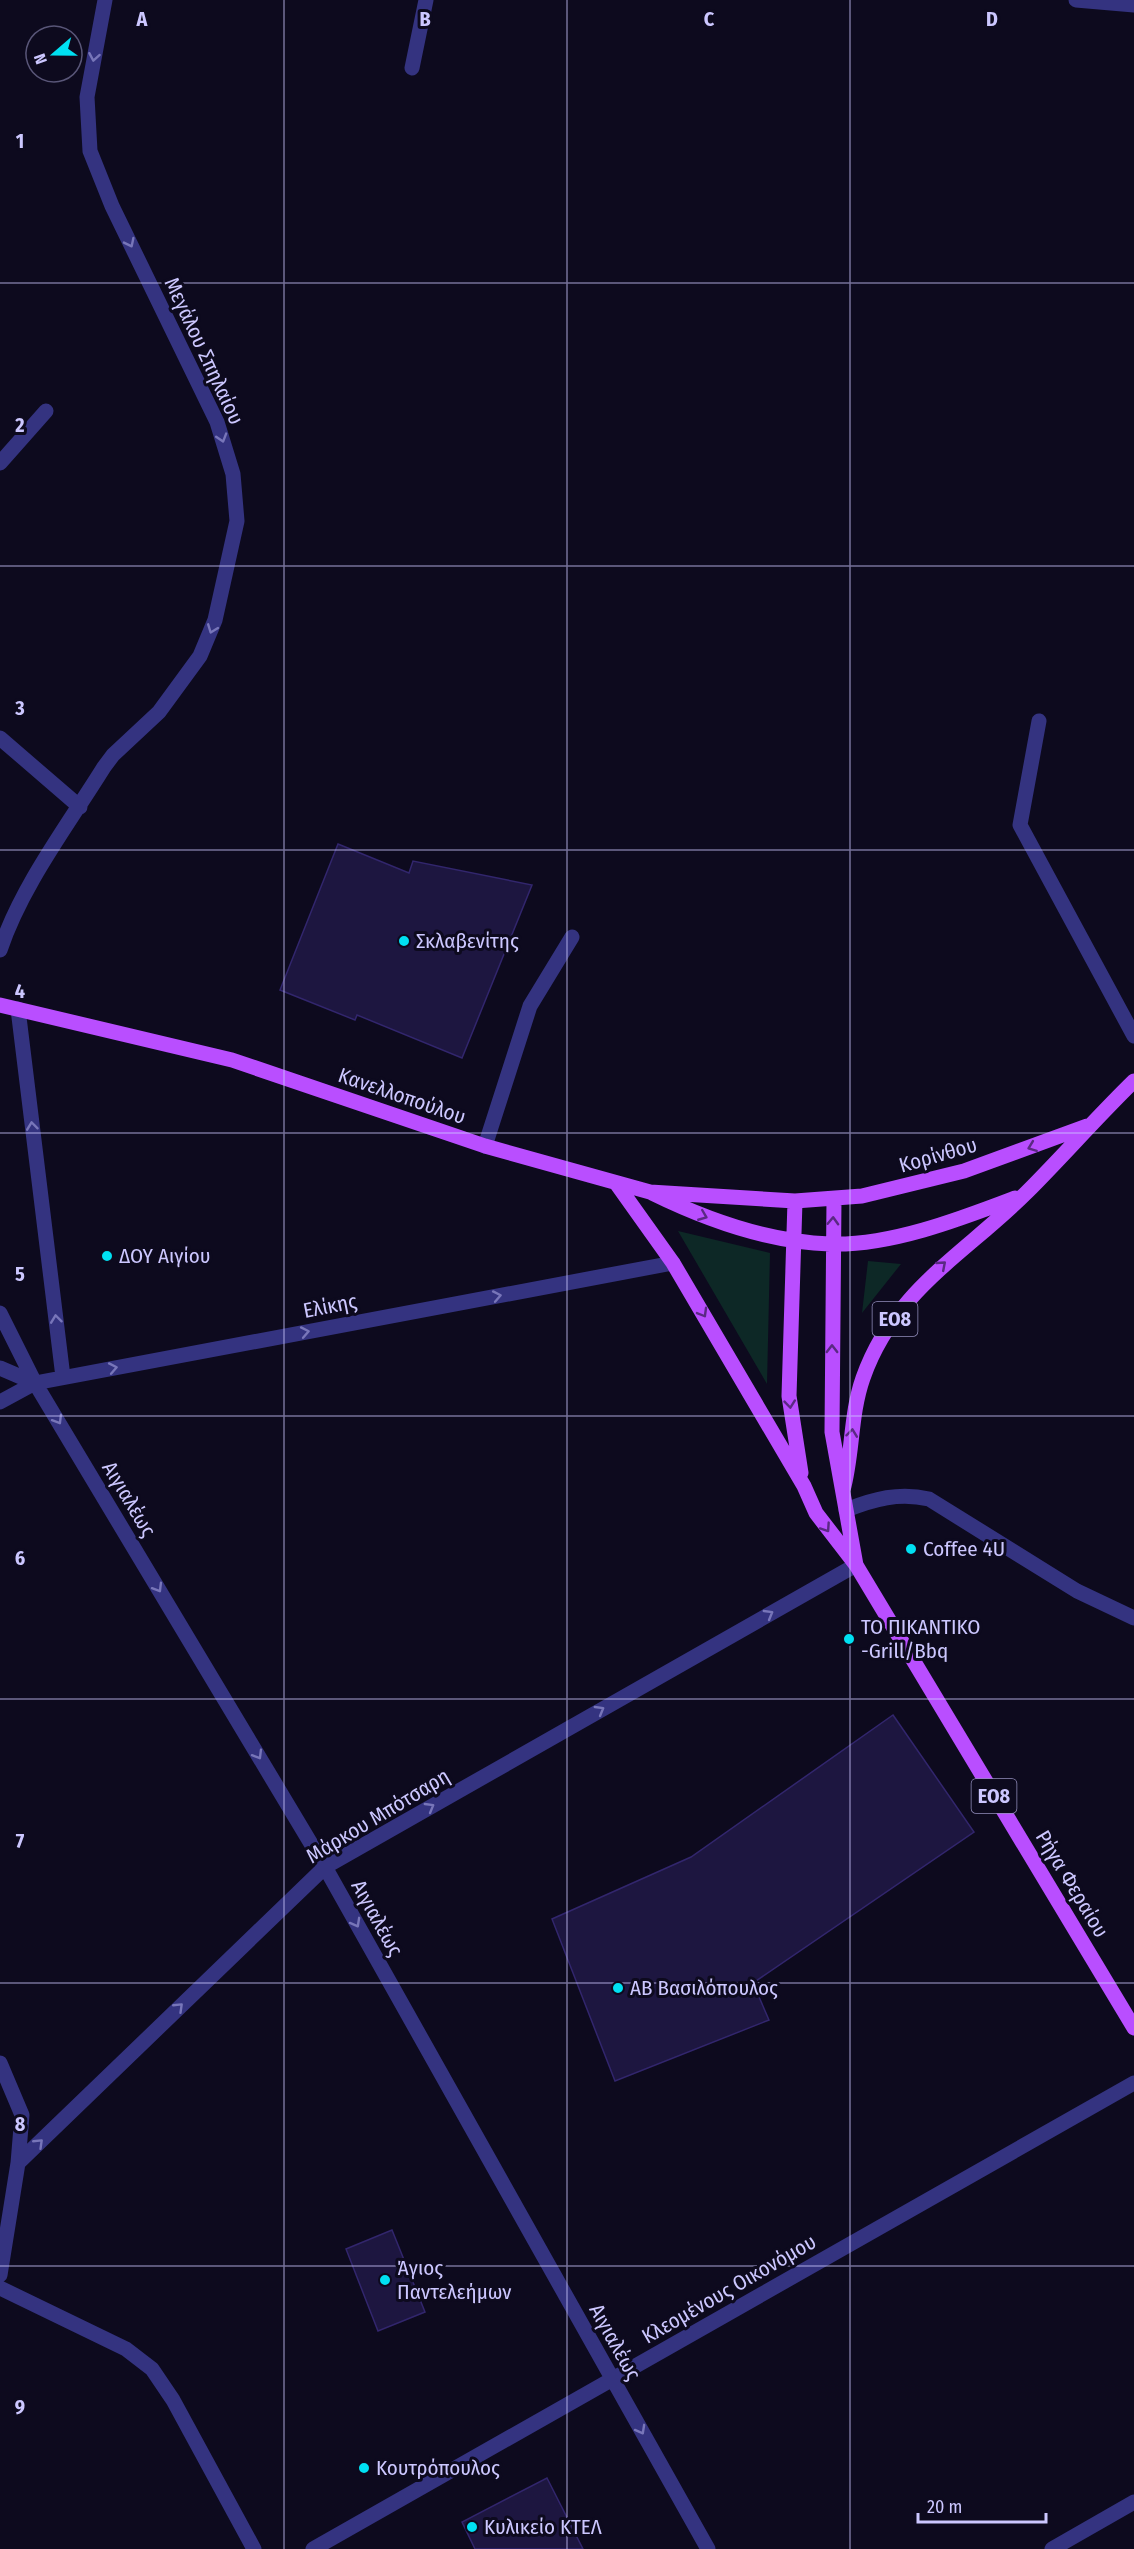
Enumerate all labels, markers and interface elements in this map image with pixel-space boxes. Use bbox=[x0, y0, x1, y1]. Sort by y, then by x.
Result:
text: A bbox=[136, 7, 149, 31]
text: B bbox=[419, 7, 431, 31]
text: C bbox=[704, 7, 715, 31]
text: D bbox=[986, 7, 998, 31]
north arrow bbox=[24, 24, 84, 84]
text: N bbox=[30, 51, 51, 67]
one-way arrow bbox=[88, 52, 101, 62]
text: 1 bbox=[16, 129, 24, 153]
one-way arrow bbox=[123, 237, 135, 248]
street label: Μεγάλου Σπηλαίου bbox=[159, 273, 249, 429]
text: 2 bbox=[14, 413, 25, 437]
one-way arrow bbox=[215, 432, 227, 443]
one-way arrow bbox=[207, 622, 219, 633]
text: 3 bbox=[14, 696, 25, 720]
place label: Σκλαβενίτης bbox=[416, 928, 519, 954]
marker: Σκλαβενίτης bbox=[397, 934, 411, 948]
text: 4 bbox=[15, 979, 25, 1003]
street label: Κανελλοπούλου bbox=[335, 1062, 469, 1130]
one-way arrow bbox=[27, 1121, 39, 1130]
street label: Κορίνθου bbox=[896, 1131, 980, 1179]
one-way arrow bbox=[1027, 1140, 1038, 1152]
one-way arrow bbox=[697, 1209, 708, 1221]
one-way arrow bbox=[827, 1217, 839, 1226]
place label: ΔΟΥ Αιγίου bbox=[119, 1243, 211, 1269]
marker: ΔΟΥ Αιγίου bbox=[100, 1249, 114, 1263]
text: 5 bbox=[15, 1262, 25, 1286]
one-way arrow bbox=[935, 1262, 946, 1273]
street label: Ελίκης bbox=[301, 1288, 359, 1324]
one-way arrow bbox=[491, 1290, 501, 1303]
road number: ΕΟ8 bbox=[872, 1302, 918, 1336]
one-way arrow bbox=[695, 1307, 707, 1317]
one-way arrow bbox=[50, 1315, 63, 1324]
one-way arrow bbox=[300, 1326, 310, 1339]
one-way arrow bbox=[826, 1344, 838, 1353]
one-way arrow bbox=[108, 1362, 118, 1375]
one-way arrow bbox=[783, 1400, 796, 1409]
one-way arrow bbox=[50, 1414, 62, 1424]
one-way arrow bbox=[845, 1428, 857, 1437]
street label: Αιγιαλέως bbox=[96, 1457, 162, 1541]
one-way arrow bbox=[819, 1521, 830, 1532]
place label: Coffee 4U bbox=[923, 1536, 1005, 1562]
marker: Coffee 4U bbox=[904, 1542, 918, 1556]
text: 6 bbox=[15, 1546, 25, 1570]
one-way arrow bbox=[150, 1582, 162, 1592]
one-way arrow bbox=[763, 1610, 773, 1621]
place label: ΤΟ ΠΙΚΑΝΤΙΚΟ -Grill/Bbq bbox=[861, 1614, 980, 1664]
marker: ΤΟ ΠΙΚΑΝΤΙΚΟ -Grill/Bbq bbox=[842, 1632, 856, 1646]
one-way arrow bbox=[593, 1706, 604, 1718]
one-way arrow bbox=[250, 1749, 262, 1759]
street label: Μάρκου Μπότσαρη bbox=[302, 1763, 454, 1869]
road number: ΕΟ8 bbox=[972, 1779, 1016, 1813]
one-way arrow bbox=[424, 1803, 434, 1814]
street label: Ρήγα Φεραίου bbox=[1030, 1826, 1114, 1942]
text: 7 bbox=[16, 1829, 25, 1853]
street label: Αιγιαλέως bbox=[345, 1875, 409, 1961]
one-way arrow bbox=[349, 1917, 360, 1928]
place label: ΑΒ Βασιλόπουλος bbox=[630, 1975, 778, 2001]
marker: ΑΒ Βασιλόπουλος bbox=[611, 1981, 625, 1995]
one-way arrow bbox=[172, 2004, 183, 2015]
text: 8 bbox=[15, 2112, 26, 2136]
one-way arrow bbox=[31, 2139, 42, 2150]
street label: Κλεομένους Οικονόμου bbox=[637, 2229, 821, 2349]
place label: Άγιος Παντελεήμων bbox=[397, 2255, 512, 2305]
marker: Άγιος Παντελεήμων bbox=[378, 2273, 392, 2287]
street label: Αιγιαλέως bbox=[583, 2299, 647, 2385]
text: 9 bbox=[15, 2395, 25, 2419]
one-way arrow bbox=[634, 2424, 645, 2434]
place label: Κουτρόπουλος bbox=[376, 2455, 500, 2481]
marker: Κουτρόπουλος bbox=[357, 2461, 371, 2475]
scale bar bbox=[918, 2486, 1046, 2524]
text: 20 m bbox=[927, 2496, 962, 2518]
place label: Κυλικείο ΚΤΕΛ bbox=[484, 2514, 602, 2540]
marker: Κυλικείο ΚΤΕΛ bbox=[465, 2520, 479, 2534]

